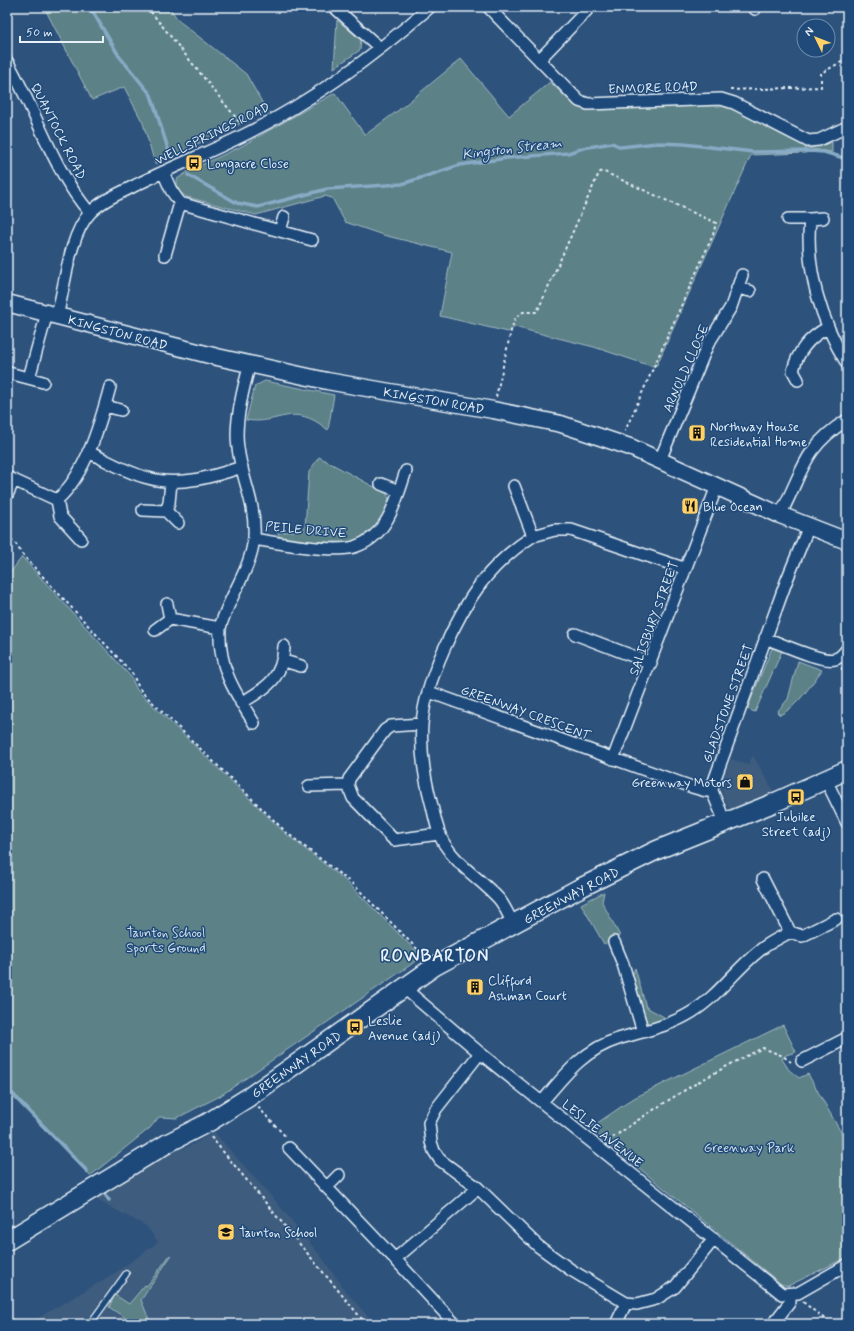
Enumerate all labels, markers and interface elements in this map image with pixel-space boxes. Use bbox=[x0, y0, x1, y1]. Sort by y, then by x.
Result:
scale bar bbox=[20, 18, 103, 44]
north arrow bbox=[796, 18, 836, 58]
text: N bbox=[802, 24, 817, 39]
text: 50 m bbox=[26, 25, 53, 41]
street label: ENMORE ROAD bbox=[608, 78, 698, 99]
street label: QUANTOCK ROAD bbox=[26, 81, 89, 183]
street label: WELLSPRINGS ROAD bbox=[152, 99, 273, 170]
water label: Kingston Stream bbox=[461, 134, 563, 166]
bus stop icon: Longacre Close bbox=[184, 153, 204, 173]
place label: Longacre Close bbox=[207, 156, 289, 174]
street label: KINGSTON ROAD bbox=[66, 312, 169, 355]
street label: ARNOLD CLOSE bbox=[659, 322, 713, 415]
street label: KINGSTON ROAD bbox=[382, 384, 486, 419]
place label: Northway House Residential Home bbox=[710, 419, 807, 451]
building icon: Northway House Residential Home bbox=[687, 423, 707, 443]
restaurant icon: Blue Ocean bbox=[680, 496, 700, 516]
place label: Blue Ocean bbox=[703, 499, 763, 516]
street label: PEILE DRIVE bbox=[264, 518, 347, 543]
street label: SALISBURY STREET bbox=[626, 559, 683, 678]
street label: GLADSTONE STREET bbox=[699, 641, 758, 765]
street label: GREENWAY CRESCENT bbox=[458, 682, 594, 745]
shop icon: Greenway Motors bbox=[735, 772, 755, 792]
place label: Greenway Motors bbox=[631, 775, 732, 792]
bus stop icon: Jubilee Street (adj) bbox=[786, 787, 806, 807]
place label: Jubilee Street (adj) bbox=[762, 809, 831, 841]
street label: GREENWAY ROAD bbox=[521, 864, 623, 929]
park label: Taunton School Sports Ground bbox=[126, 925, 206, 957]
district label: ROWBARTON bbox=[381, 945, 489, 967]
place label: Clifford Ashman Court bbox=[488, 973, 567, 1005]
building icon: Clifford Ashman Court bbox=[465, 977, 485, 997]
place label: Leslie Avenue (adj) bbox=[368, 1013, 441, 1045]
bus stop icon: Leslie Avenue (adj) bbox=[345, 1017, 365, 1037]
street label: GREENWAY ROAD bbox=[248, 1028, 345, 1103]
street label: LESLIE AVENUE bbox=[558, 1096, 646, 1172]
park label: Greenway Park bbox=[704, 1140, 795, 1157]
school or university icon: Taunton School bbox=[216, 1222, 236, 1242]
place label: Taunton School bbox=[239, 1225, 317, 1242]

